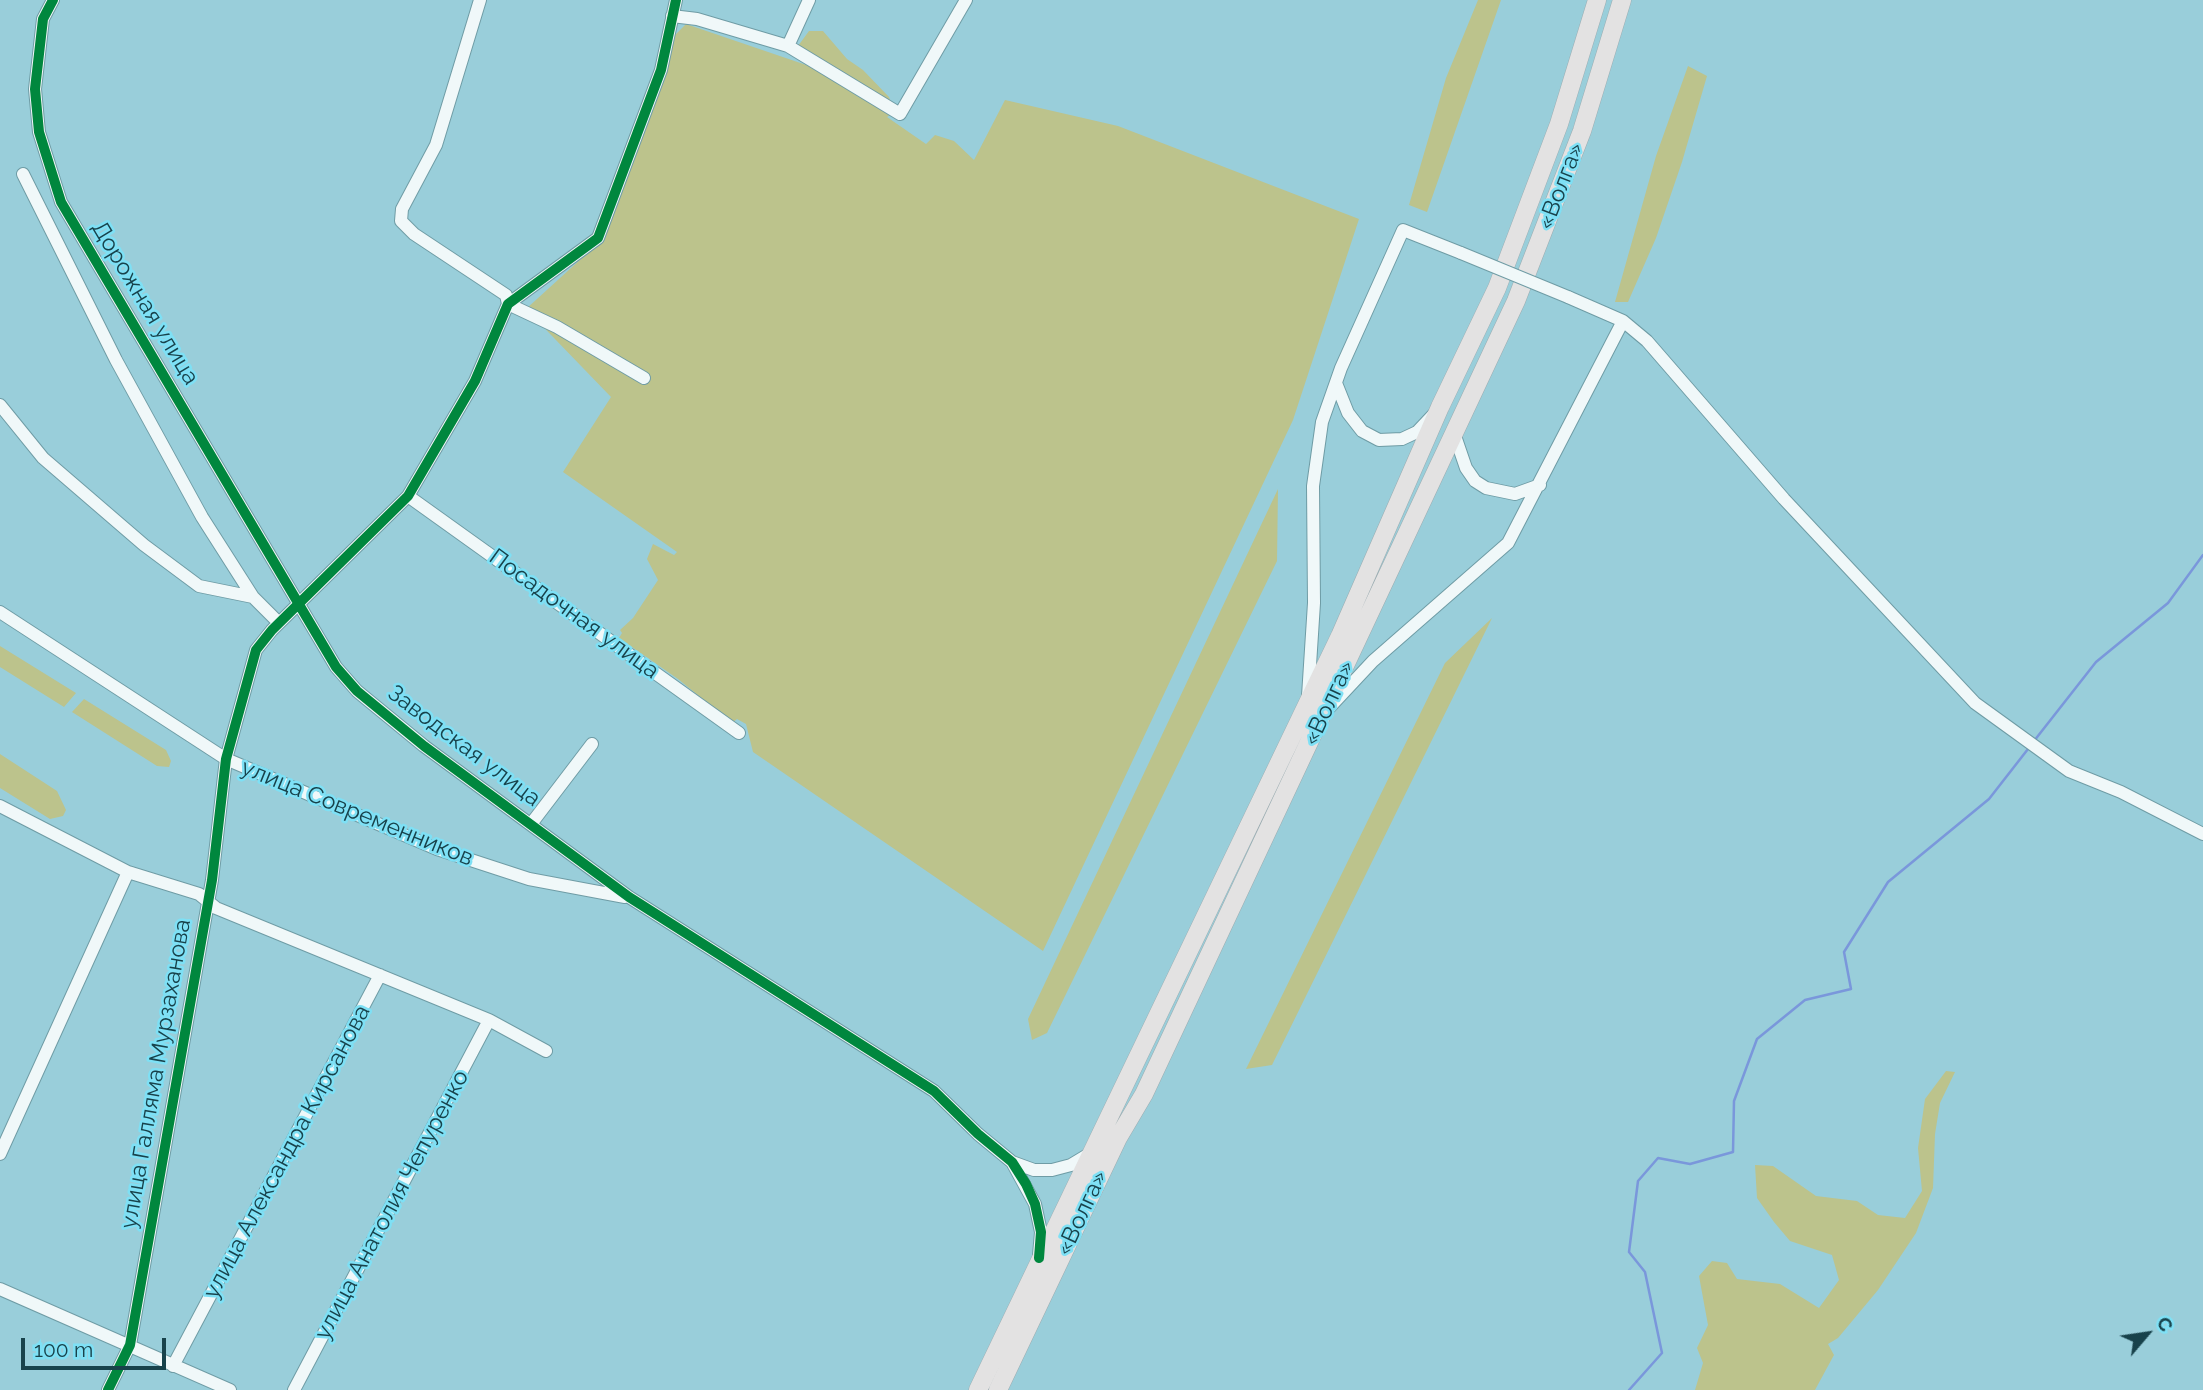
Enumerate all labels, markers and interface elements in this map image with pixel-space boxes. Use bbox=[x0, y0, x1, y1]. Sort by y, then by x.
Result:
street label: «Волга» bbox=[1532, 139, 1590, 233]
street label: Дорожная улица bbox=[85, 216, 205, 390]
street label: Посадочная улица bbox=[484, 543, 664, 685]
street label: «Волга» bbox=[1297, 656, 1361, 750]
street label: Заводская улица bbox=[382, 680, 546, 812]
street label: улица Современников bbox=[237, 754, 477, 872]
street label: улица Галляма Мурзаханова bbox=[115, 917, 197, 1231]
street label: улица Александра Кирсанова bbox=[198, 1001, 376, 1303]
street label: улица Анатолия Чепуренко bbox=[309, 1065, 475, 1345]
street label: «Волга» bbox=[1050, 1166, 1114, 1260]
north arrow bbox=[2112, 1299, 2182, 1369]
text: С bbox=[2153, 1313, 2178, 1335]
scale bar bbox=[24, 1324, 170, 1368]
text: 100 m bbox=[34, 1337, 93, 1362]

